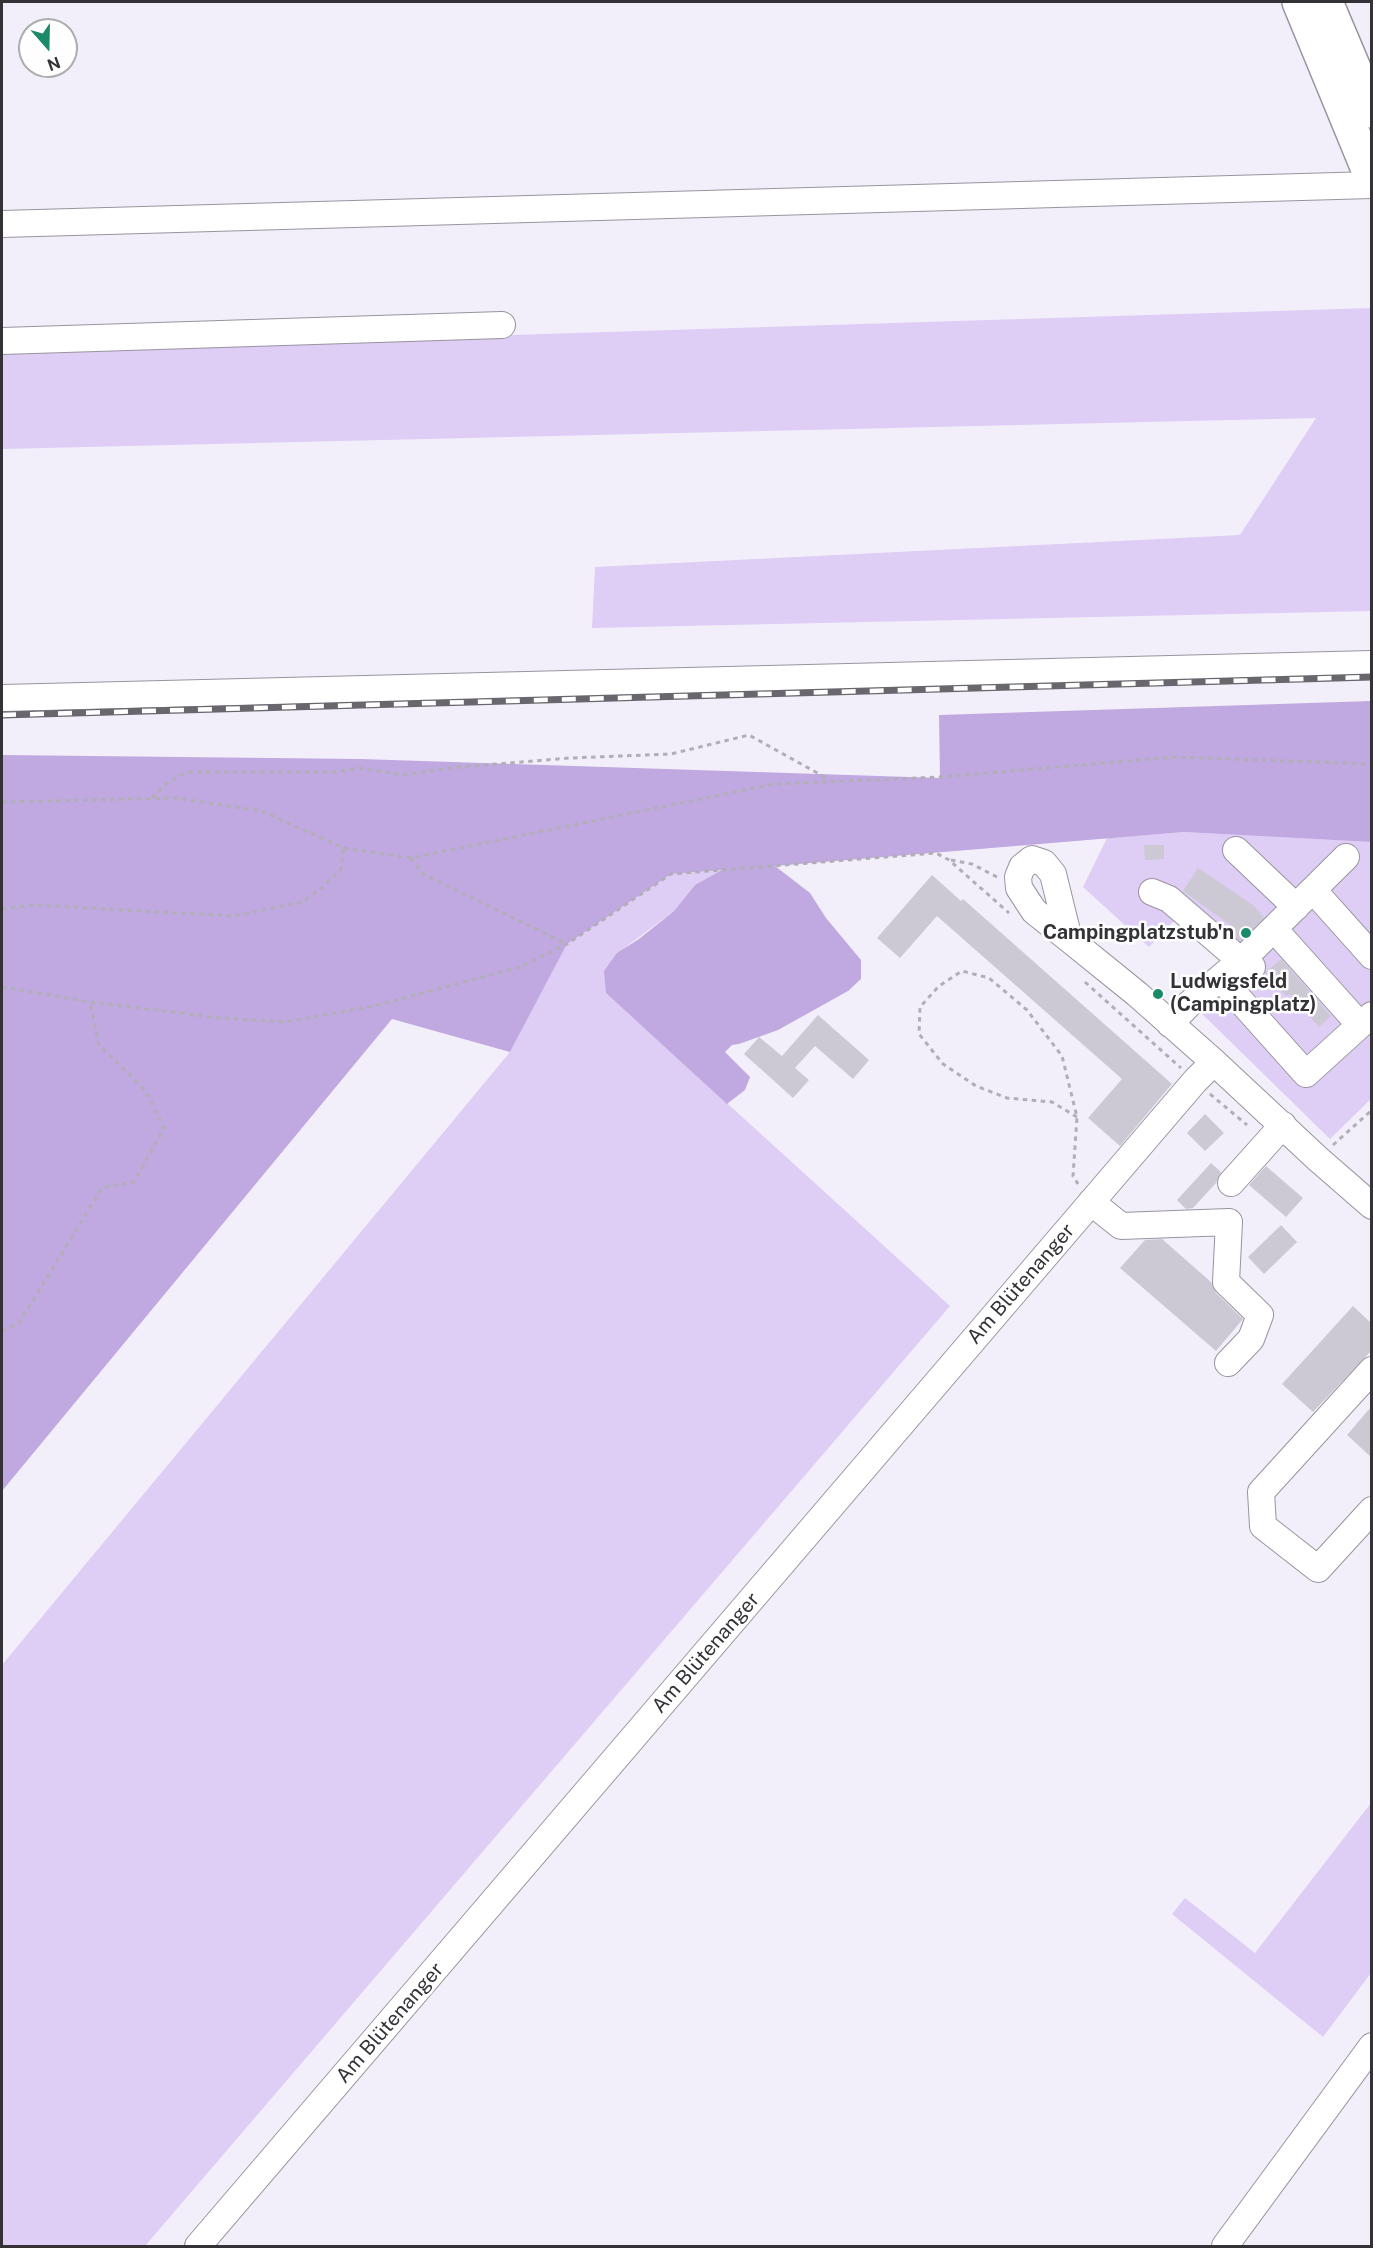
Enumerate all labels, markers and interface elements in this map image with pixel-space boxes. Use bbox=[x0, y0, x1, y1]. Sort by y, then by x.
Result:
north arrow bbox=[18, 18, 78, 78]
text: N bbox=[45, 52, 63, 75]
place label: Campingplatzstub'n bbox=[1043, 921, 1234, 945]
marker: Campingplatzstub'n bbox=[1239, 926, 1253, 940]
place label: Ludwigsfeld (Campingplatz) bbox=[1170, 970, 1316, 1017]
marker: Ludwigsfeld (Campingplatz) bbox=[1151, 987, 1165, 1001]
street label: Am Blütenanger bbox=[962, 1219, 1080, 1349]
street label: Am Blütenanger bbox=[647, 1588, 765, 1718]
street label: Am Blütenanger bbox=[331, 1958, 449, 2088]

